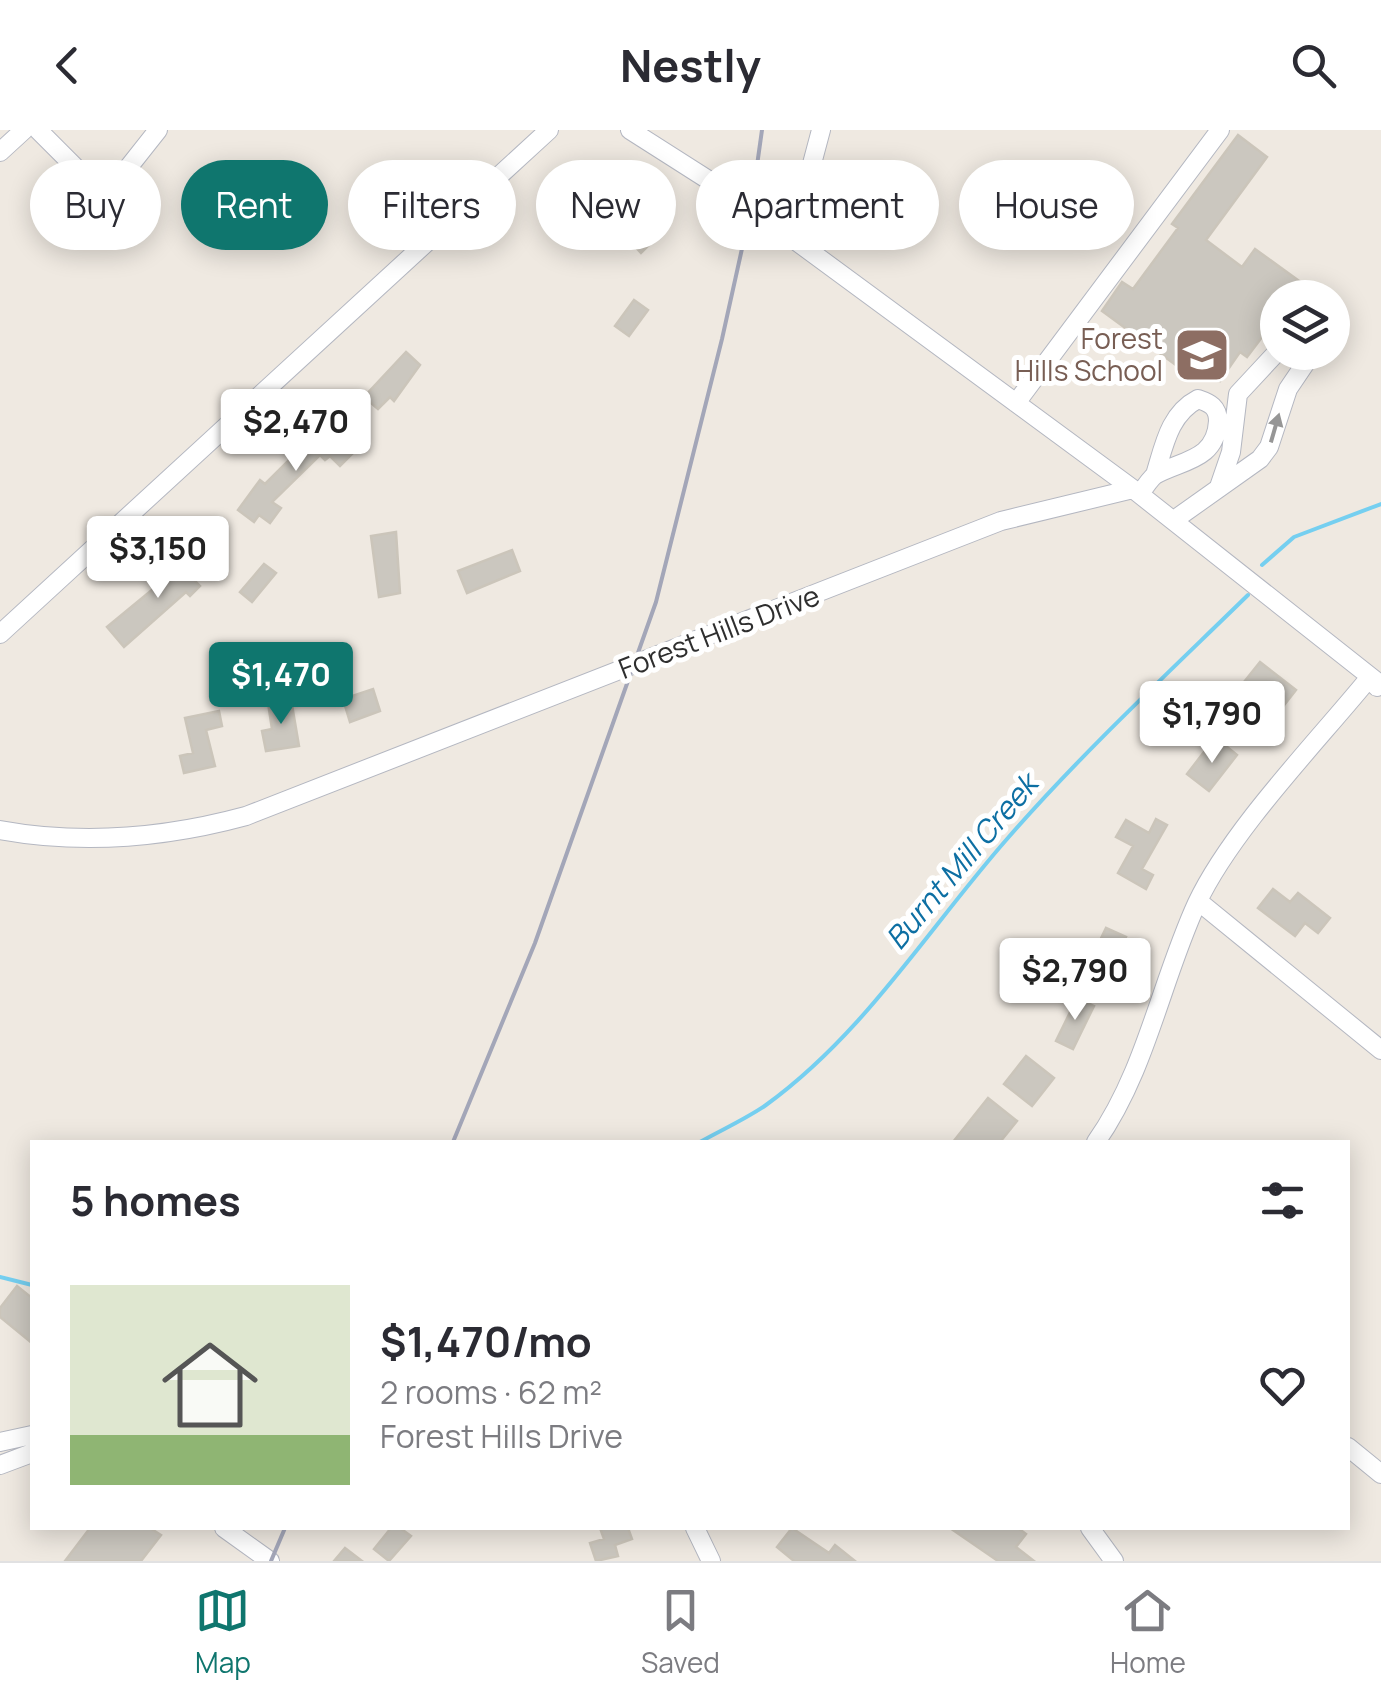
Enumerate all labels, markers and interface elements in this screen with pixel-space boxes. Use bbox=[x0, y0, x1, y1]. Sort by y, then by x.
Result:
text: Nestly bbox=[620, 34, 761, 96]
icon: back bbox=[40, 38, 95, 93]
icon: search bbox=[1286, 38, 1341, 93]
chip: Buy bbox=[30, 160, 161, 250]
chip: Rent bbox=[181, 160, 328, 250]
chip: Filters bbox=[348, 160, 516, 250]
chip: New bbox=[536, 160, 676, 250]
chip: Apartment bbox=[696, 160, 939, 250]
chip: House bbox=[959, 160, 1134, 250]
map controls bbox=[1260, 280, 1350, 370]
button: layers bbox=[1260, 280, 1350, 370]
place label: Forest Hills School bbox=[1015, 319, 1163, 389]
school or university icon: Forest Hills School bbox=[1172, 325, 1232, 385]
pin: $2,470 bbox=[215, 389, 377, 474]
text: $2,470 bbox=[243, 399, 349, 443]
one-way arrow bbox=[1268, 412, 1283, 443]
pin: $3,150 bbox=[77, 516, 239, 601]
text: $3,150 bbox=[109, 526, 207, 570]
street label: Forest Hills Drive bbox=[613, 575, 825, 687]
pin: $1,470 bbox=[200, 642, 362, 727]
text: $1,470 bbox=[231, 652, 331, 696]
pin: $1,790 bbox=[1131, 681, 1293, 766]
text: $1,790 bbox=[1162, 691, 1262, 735]
water label: Burnt Mill Creek bbox=[875, 762, 1049, 957]
pin: $2,790 bbox=[994, 938, 1156, 1023]
text: $2,790 bbox=[1022, 948, 1128, 992]
text: 5 homes bbox=[70, 1171, 241, 1229]
icon: filters bbox=[1255, 1173, 1310, 1228]
text: $1,470/mo bbox=[380, 1312, 592, 1370]
icon: home bbox=[150, 1325, 270, 1445]
icon: heart bbox=[1255, 1358, 1310, 1413]
text: 2 rooms · 62 m² bbox=[380, 1370, 602, 1414]
text: Forest Hills Drive bbox=[380, 1414, 623, 1458]
tab: Map bbox=[195, 1583, 251, 1681]
tab: Saved bbox=[641, 1583, 720, 1681]
tab: Home bbox=[1110, 1583, 1186, 1681]

